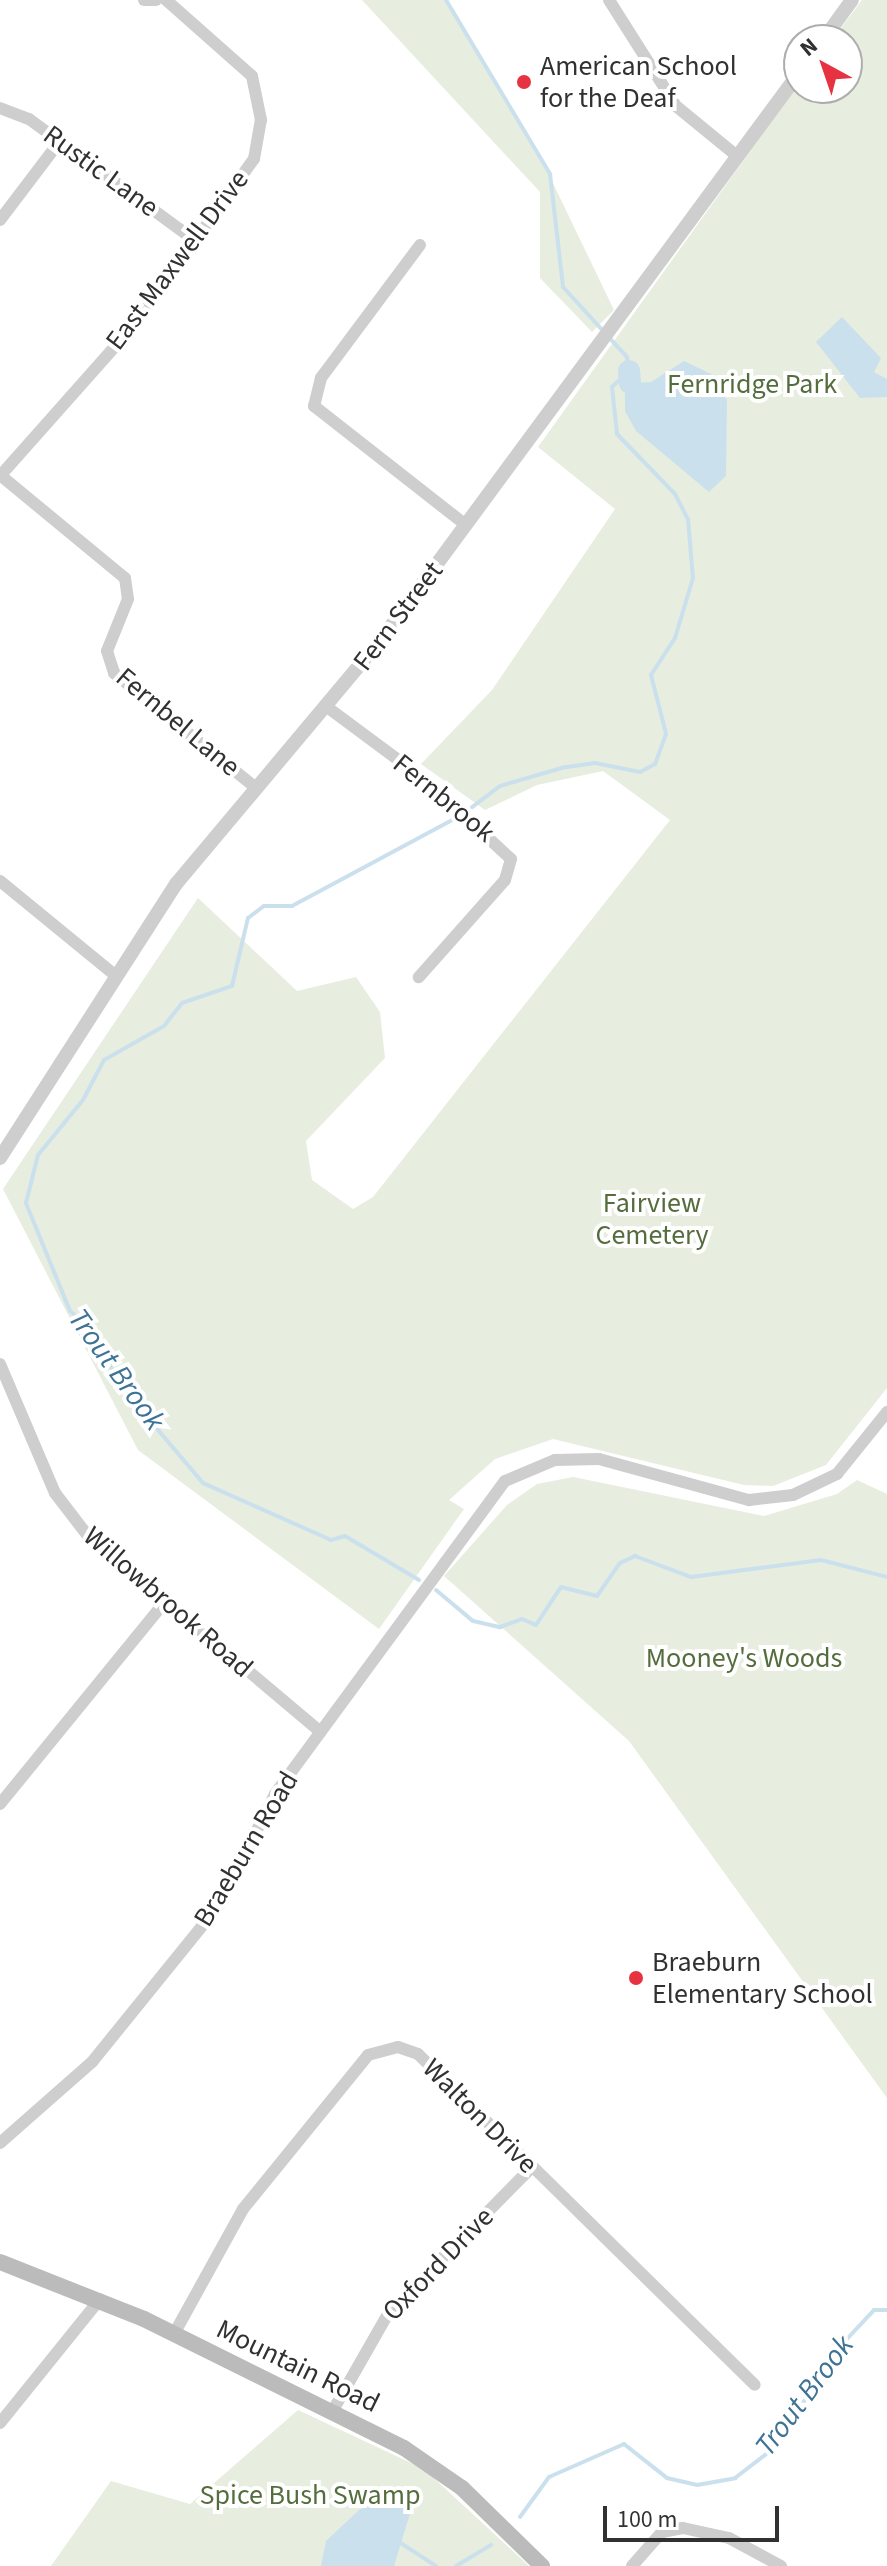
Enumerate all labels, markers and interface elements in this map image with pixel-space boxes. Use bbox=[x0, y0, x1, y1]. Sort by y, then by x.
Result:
north arrow bbox=[783, 24, 863, 104]
text: N bbox=[793, 30, 825, 64]
place label: American School for the Deaf bbox=[540, 49, 737, 115]
marker: American School for the Deaf bbox=[515, 73, 533, 91]
street label: Rustic Lane bbox=[37, 118, 165, 224]
street label: East Maxwell Drive bbox=[98, 163, 256, 357]
park label: Fernridge Park bbox=[667, 367, 837, 401]
street label: Fern Street bbox=[346, 555, 450, 677]
street label: Fernbel Lane bbox=[109, 660, 247, 784]
street label: Fernbrook bbox=[386, 747, 502, 849]
park label: Fairview Cemetery bbox=[595, 1186, 709, 1252]
water label: Trout Brook bbox=[60, 1302, 172, 1438]
street label: Willowbrook Road bbox=[77, 1519, 259, 1685]
park label: Mooney's Woods bbox=[646, 1641, 842, 1675]
street label: Braeburn Road bbox=[187, 1765, 305, 1933]
place label: Braeburn Elementary School bbox=[652, 1945, 873, 2011]
marker: Braeburn Elementary School bbox=[627, 1969, 645, 1987]
street label: Walton Drive bbox=[416, 2052, 544, 2180]
street label: Oxford Drive bbox=[376, 2200, 500, 2328]
street label: Mountain Road bbox=[211, 2312, 385, 2420]
water label: Trout Brook bbox=[748, 2329, 862, 2463]
park label: Spice Bush Swamp bbox=[200, 2478, 420, 2512]
scale bar bbox=[607, 2490, 783, 2540]
text: 100 m bbox=[617, 2502, 677, 2537]

